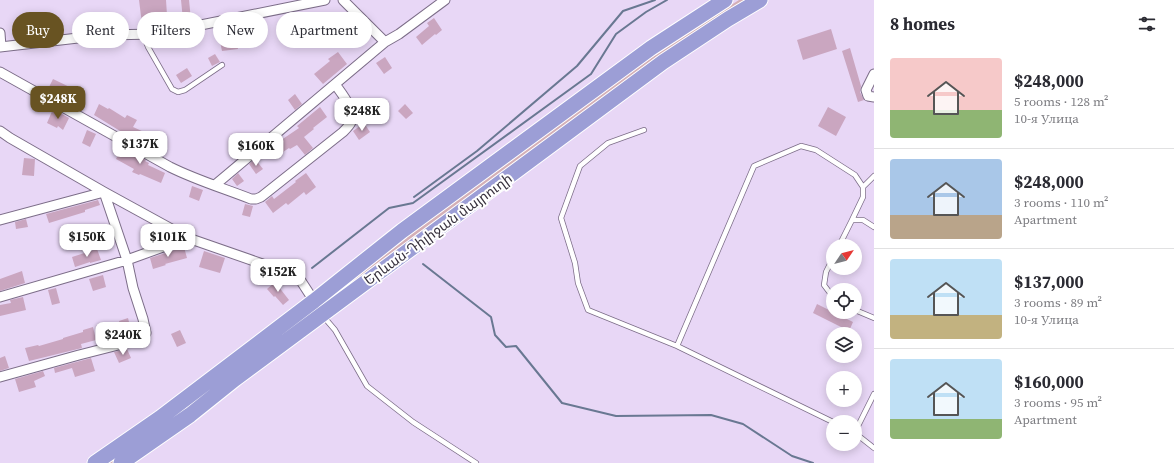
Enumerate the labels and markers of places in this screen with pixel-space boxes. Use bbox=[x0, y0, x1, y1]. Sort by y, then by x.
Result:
pin: $248K bbox=[30, 86, 86, 120]
pin: $248K bbox=[334, 98, 390, 132]
pin: $137K bbox=[112, 131, 168, 165]
pin: $160K bbox=[228, 133, 284, 167]
pin: $150K bbox=[59, 224, 115, 258]
pin: $101K bbox=[140, 224, 196, 258]
pin: $152K bbox=[250, 259, 306, 293]
pin: $240K bbox=[95, 322, 151, 356]

